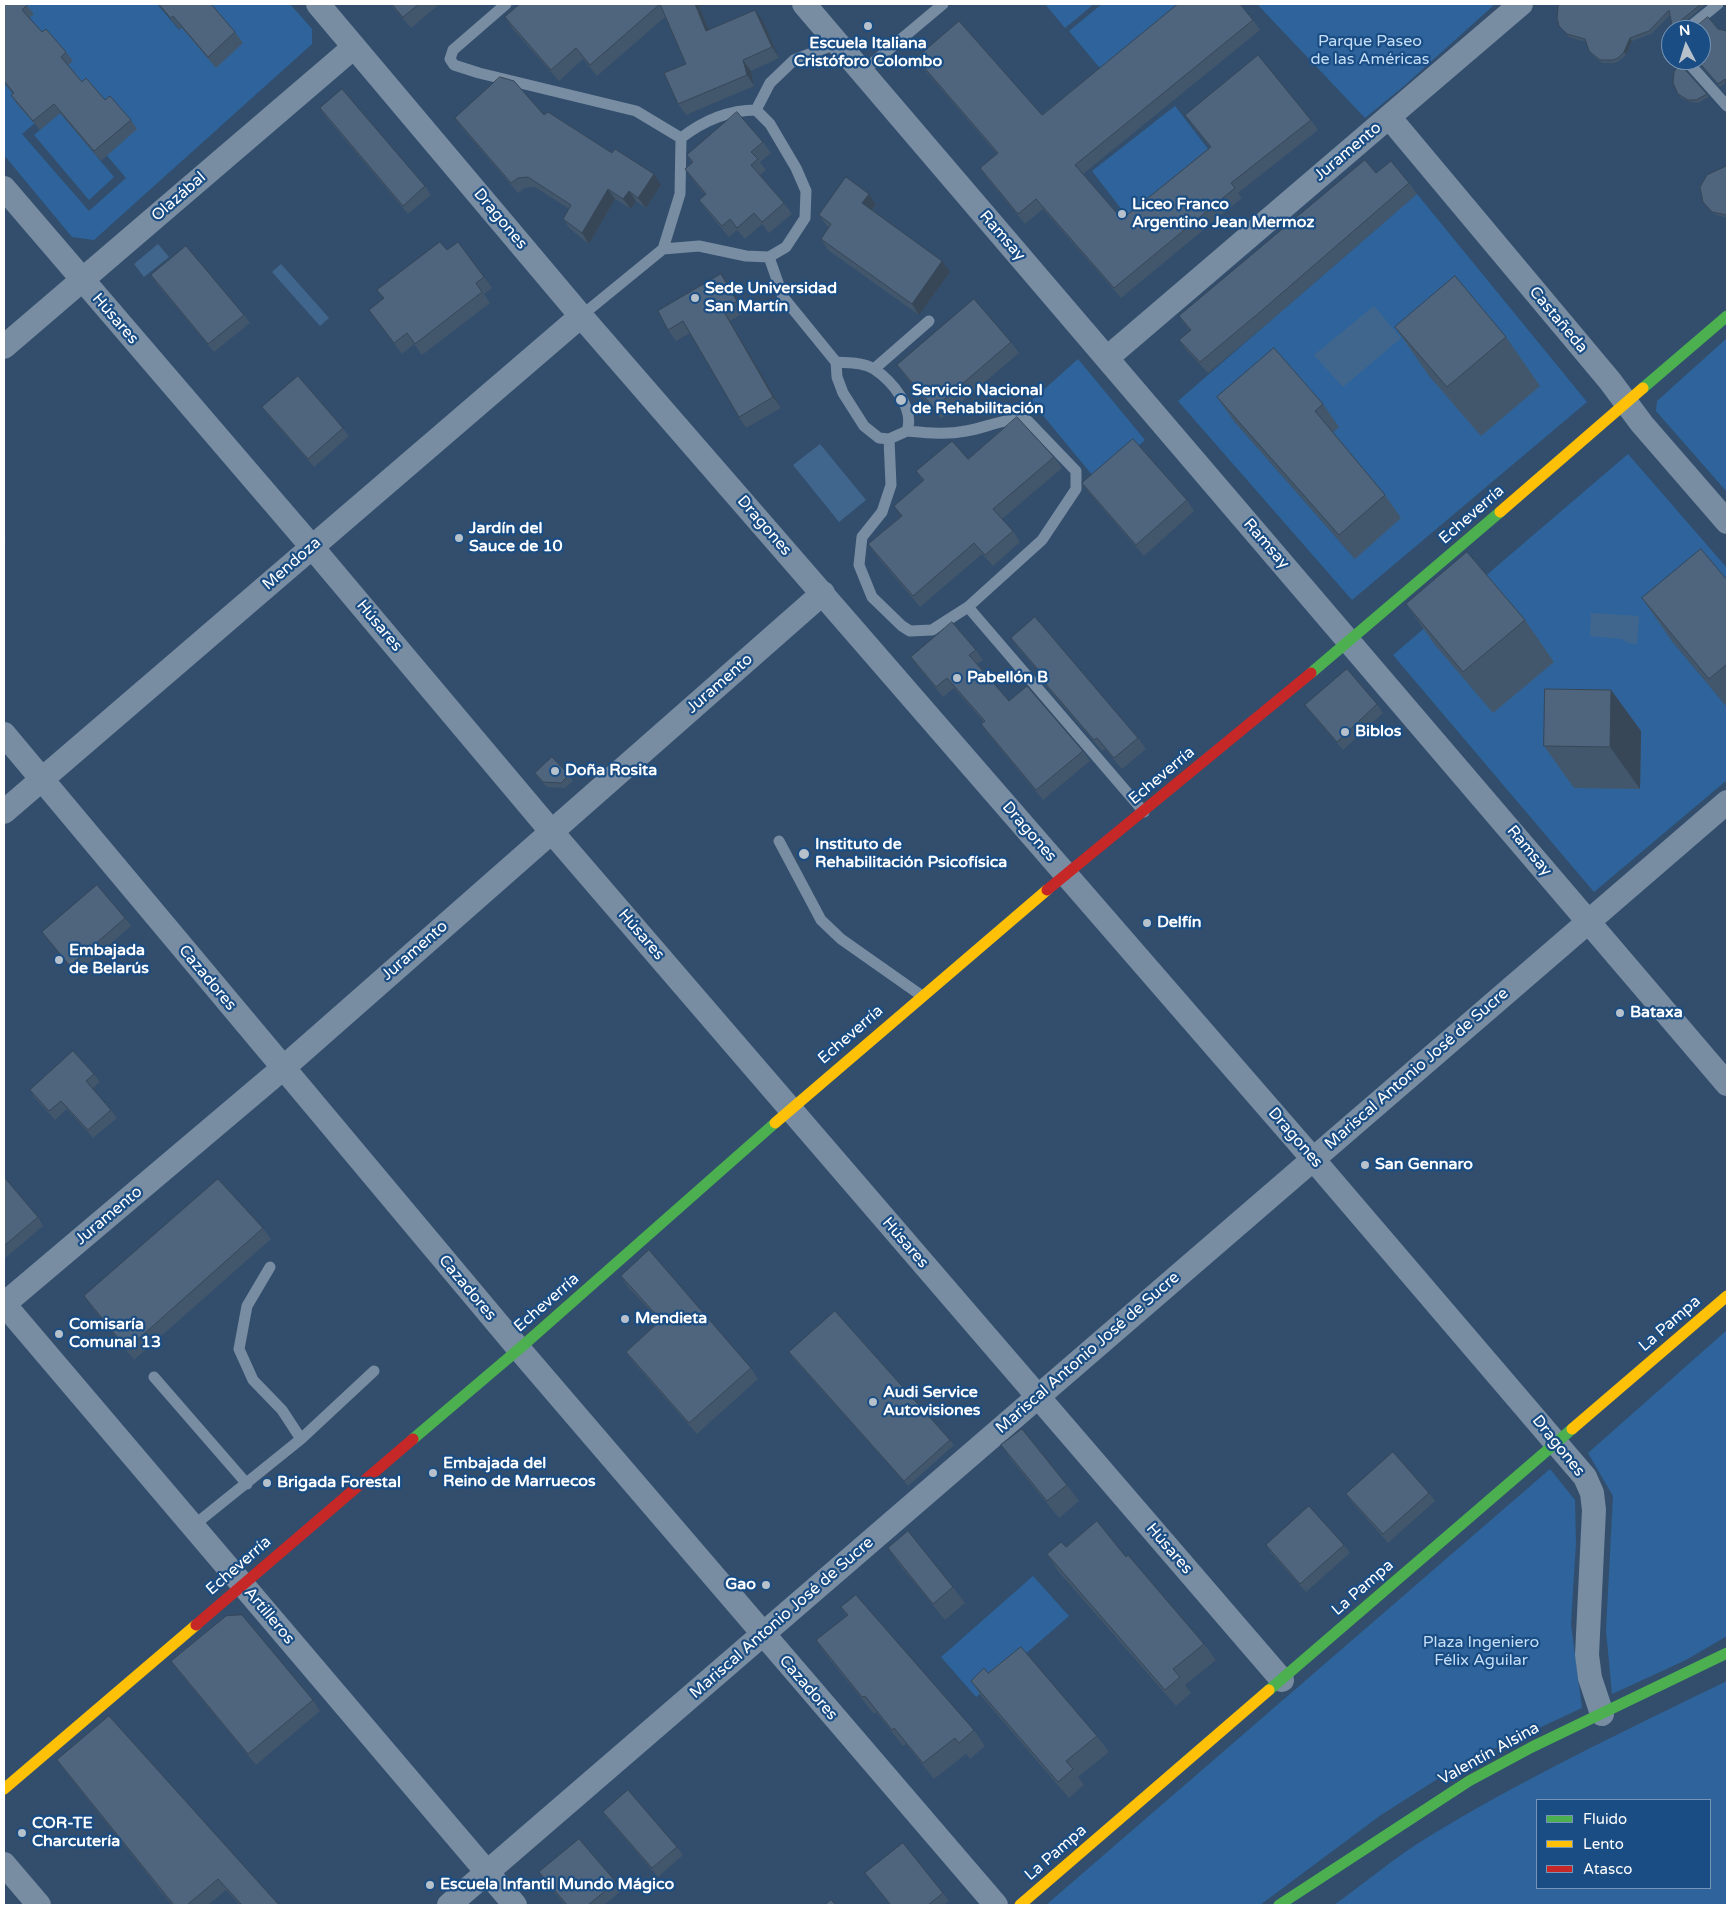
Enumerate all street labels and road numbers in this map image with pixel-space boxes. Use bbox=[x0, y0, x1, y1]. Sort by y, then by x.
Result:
street label: Juramento bbox=[1311, 119, 1385, 185]
street label: Olazábal bbox=[148, 168, 210, 226]
street label: Dragones bbox=[469, 185, 531, 253]
street label: Ramsay bbox=[975, 207, 1029, 265]
street label: Castañeda bbox=[1525, 283, 1591, 357]
street label: Húsares bbox=[88, 290, 142, 348]
street label: Echeverría bbox=[1436, 482, 1508, 548]
street label: Dragones bbox=[733, 492, 795, 560]
street label: Ramsay bbox=[1239, 515, 1293, 573]
street label: Mendoza bbox=[259, 534, 325, 594]
street label: Húsares bbox=[352, 596, 406, 656]
street label: Juramento bbox=[683, 650, 757, 718]
street label: Echeverría bbox=[1125, 743, 1199, 809]
street label: Dragones bbox=[998, 798, 1060, 866]
street label: Ramsay bbox=[1502, 822, 1556, 880]
street label: Húsares bbox=[614, 906, 668, 964]
street label: Juramento bbox=[378, 917, 452, 985]
street label: Cazadores bbox=[174, 941, 240, 1015]
street label: Mariscal Antonio José de Sucre bbox=[1321, 984, 1513, 1154]
street label: Echeverría bbox=[815, 1002, 887, 1068]
street label: Dragones bbox=[1264, 1104, 1326, 1172]
street label: Juramento bbox=[72, 1183, 146, 1249]
street label: Húsares bbox=[878, 1214, 932, 1272]
street label: Cazadores bbox=[434, 1251, 500, 1325]
street label: Mariscal Antonio José de Sucre bbox=[992, 1268, 1184, 1438]
street label: Echeverría bbox=[511, 1270, 583, 1336]
street label: La Pampa bbox=[1635, 1292, 1705, 1356]
street label: Dragones bbox=[1527, 1411, 1589, 1481]
street label: Húsares bbox=[1142, 1520, 1196, 1578]
street label: Echeverría bbox=[203, 1533, 275, 1599]
street label: Mariscal Antonio José de Sucre bbox=[686, 1533, 878, 1703]
street label: La Pampa bbox=[1328, 1556, 1398, 1620]
street label: Artilleros bbox=[240, 1584, 298, 1648]
street label: Cazadores bbox=[775, 1652, 841, 1724]
street label: Valentín Alsina bbox=[1435, 1718, 1543, 1790]
street label: La Pampa bbox=[1021, 1821, 1091, 1885]

